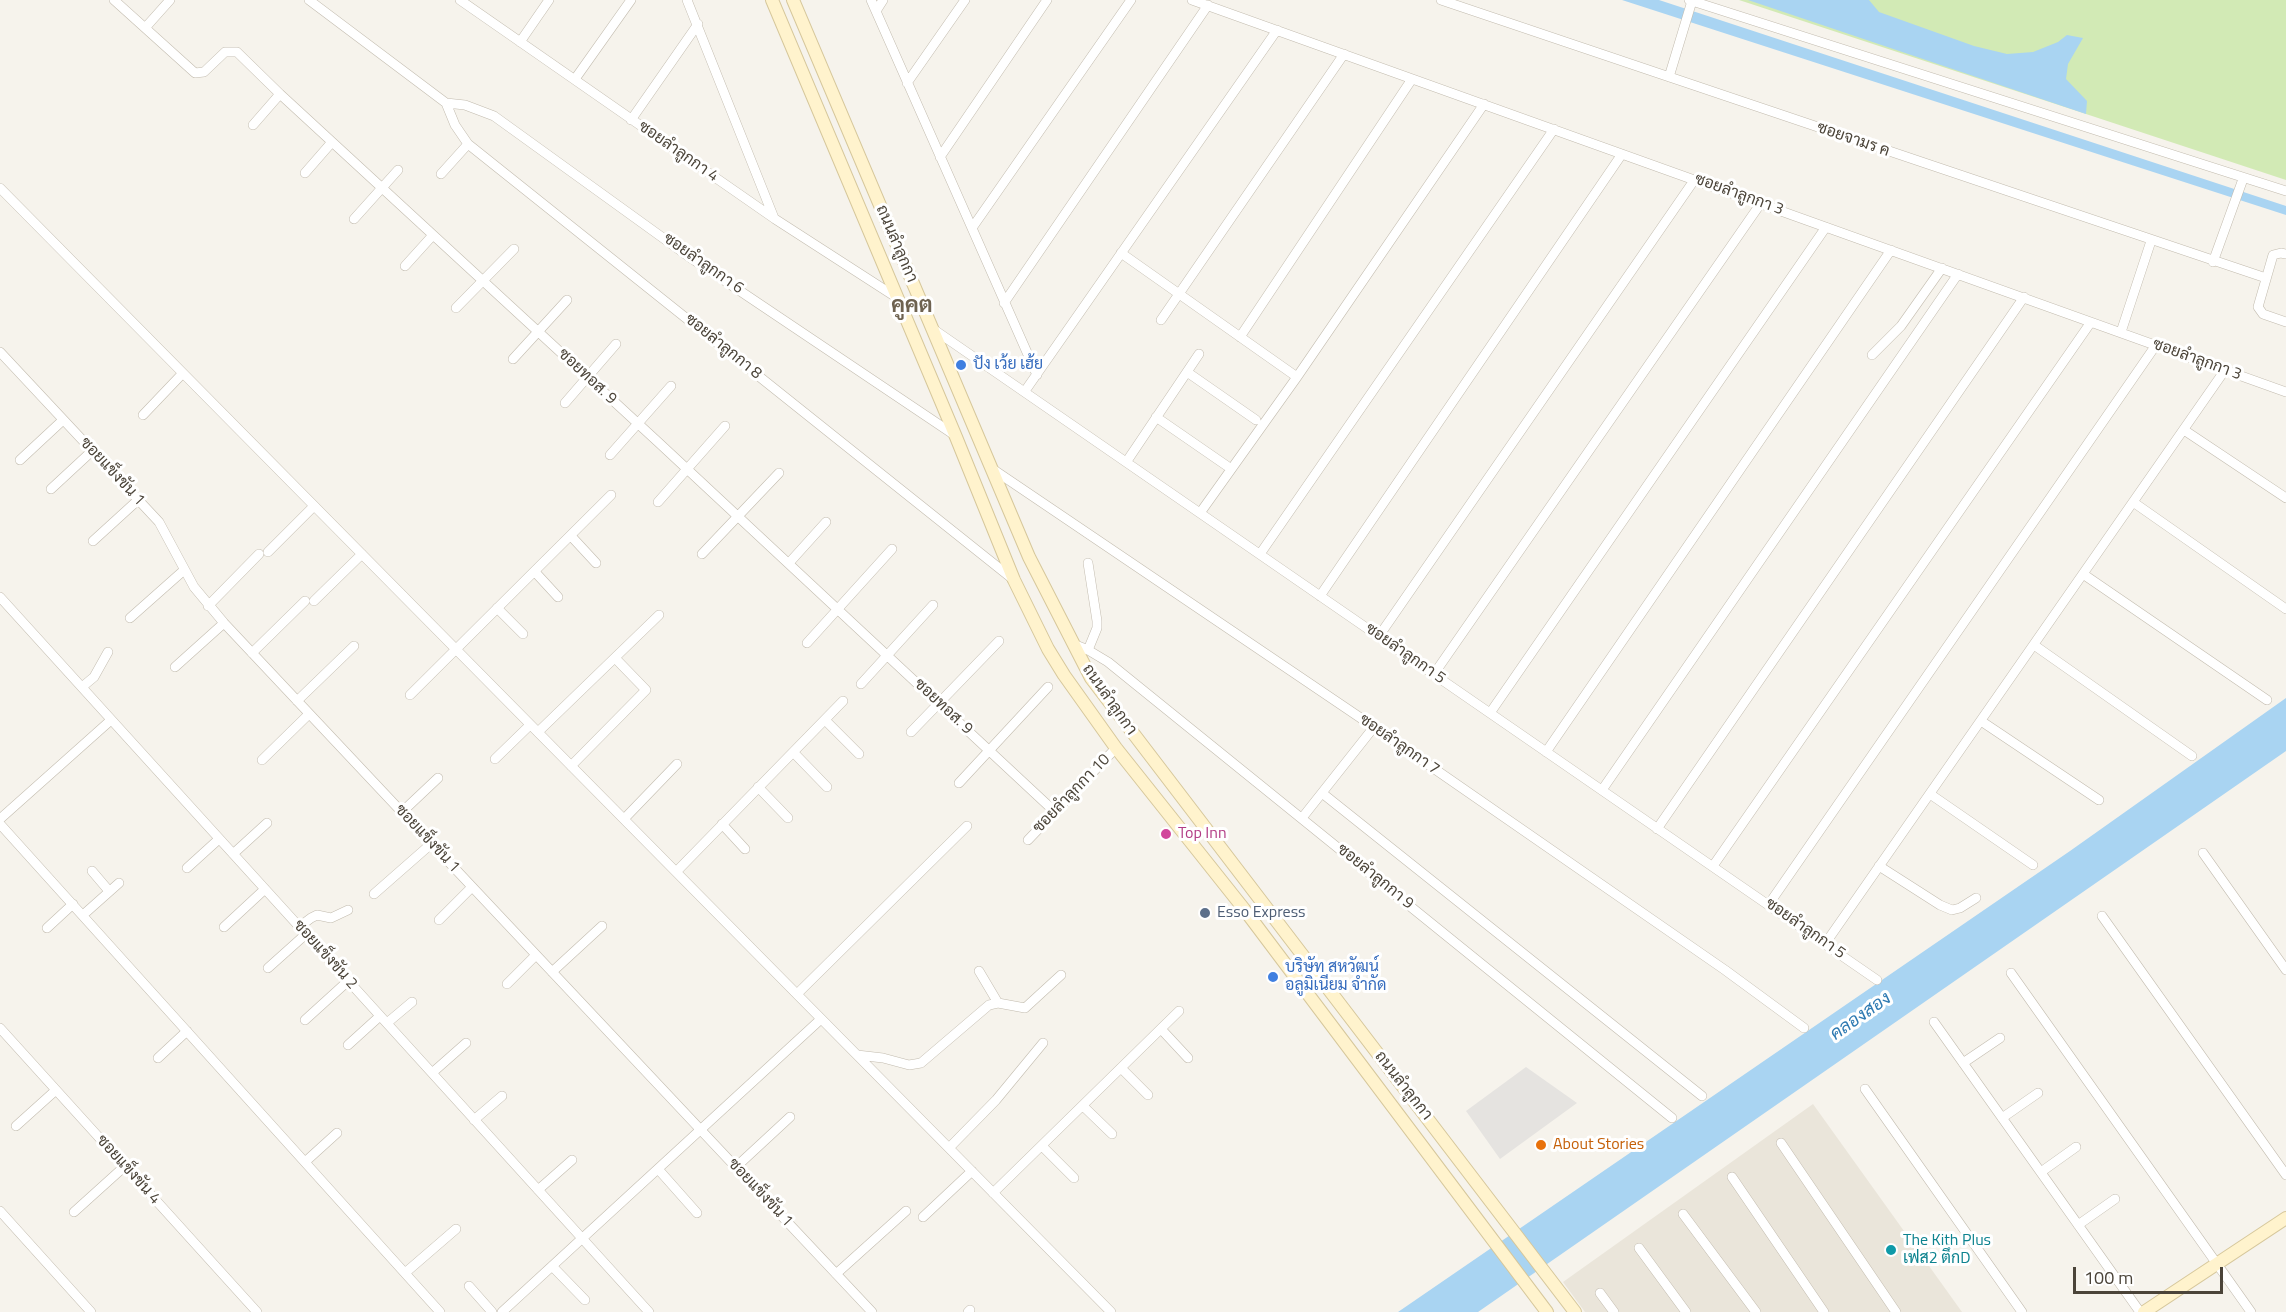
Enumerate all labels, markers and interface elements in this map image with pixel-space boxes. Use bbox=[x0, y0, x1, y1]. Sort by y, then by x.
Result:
street label: ซอยลำลูกกา 4 bbox=[634, 117, 722, 187]
street label: ซอยจามร ค bbox=[1814, 119, 1892, 161]
street label: ซอยลำลูกกา 3 bbox=[1692, 170, 1786, 220]
street label: ถนนลำลูกกา bbox=[871, 202, 921, 286]
street label: ซอยลำลูกกา 6 bbox=[659, 229, 747, 299]
district label: คูคต bbox=[891, 294, 933, 320]
street label: ซอยลำลูกกา 8 bbox=[681, 310, 765, 384]
street label: ซอยลำลูกกา 3 bbox=[2150, 335, 2244, 385]
street label: ซอยทอส. 9 bbox=[554, 345, 620, 409]
place label: ปัง เว้ย เฮ้ย bbox=[973, 355, 1043, 375]
marker: ปัง เว้ย เฮ้ย bbox=[954, 358, 968, 372]
street label: ซอยแข็งขัน 1 bbox=[75, 434, 149, 510]
street label: ซอยลำลูกกา 5 bbox=[1361, 619, 1449, 689]
street label: ถนนลำลูกกา bbox=[1078, 661, 1140, 739]
street label: ซอยทอส. 9 bbox=[910, 675, 976, 739]
street label: ซอยลำลูกกา 7 bbox=[1355, 710, 1443, 780]
street label: ซอยลำลูกกา 10 bbox=[1030, 751, 1114, 837]
street label: ซอยแข็งขัน 1 bbox=[390, 801, 464, 877]
place label: Top Inn bbox=[1178, 824, 1226, 844]
marker: Top Inn bbox=[1159, 827, 1173, 841]
street label: ซอยลำลูกกา 9 bbox=[1333, 840, 1417, 914]
street label: ซอยลำลูกกา 5 bbox=[1761, 894, 1849, 964]
place label: Esso Express bbox=[1217, 903, 1306, 923]
marker: Esso Express bbox=[1198, 906, 1212, 920]
street label: ซอยแข็งขัน 2 bbox=[289, 916, 361, 994]
place label: บริษัท สหวัฒน์ อลูมิเนียม จำกัด bbox=[1285, 958, 1386, 996]
marker: บริษัท สหวัฒน์ อลูมิเนียม จำกัด bbox=[1266, 970, 1280, 984]
water label: คลองสอง bbox=[1826, 988, 1896, 1046]
street label: ถนนลำลูกกา bbox=[1370, 1048, 1436, 1124]
street label: ซอยแข็งขัน 4 bbox=[92, 1131, 164, 1209]
place label: About Stories bbox=[1553, 1135, 1644, 1155]
marker: About Stories bbox=[1534, 1138, 1548, 1152]
street label: ซอยแข็งขัน 1 bbox=[723, 1155, 797, 1231]
place label: The Kith Plus เฟส2 ตึกD bbox=[1903, 1231, 1991, 1269]
marker: The Kith Plus เฟส2 ตึกD bbox=[1884, 1243, 1898, 1257]
scale bar bbox=[2076, 1255, 2226, 1293]
text: 100 m bbox=[2084, 1264, 2133, 1291]

